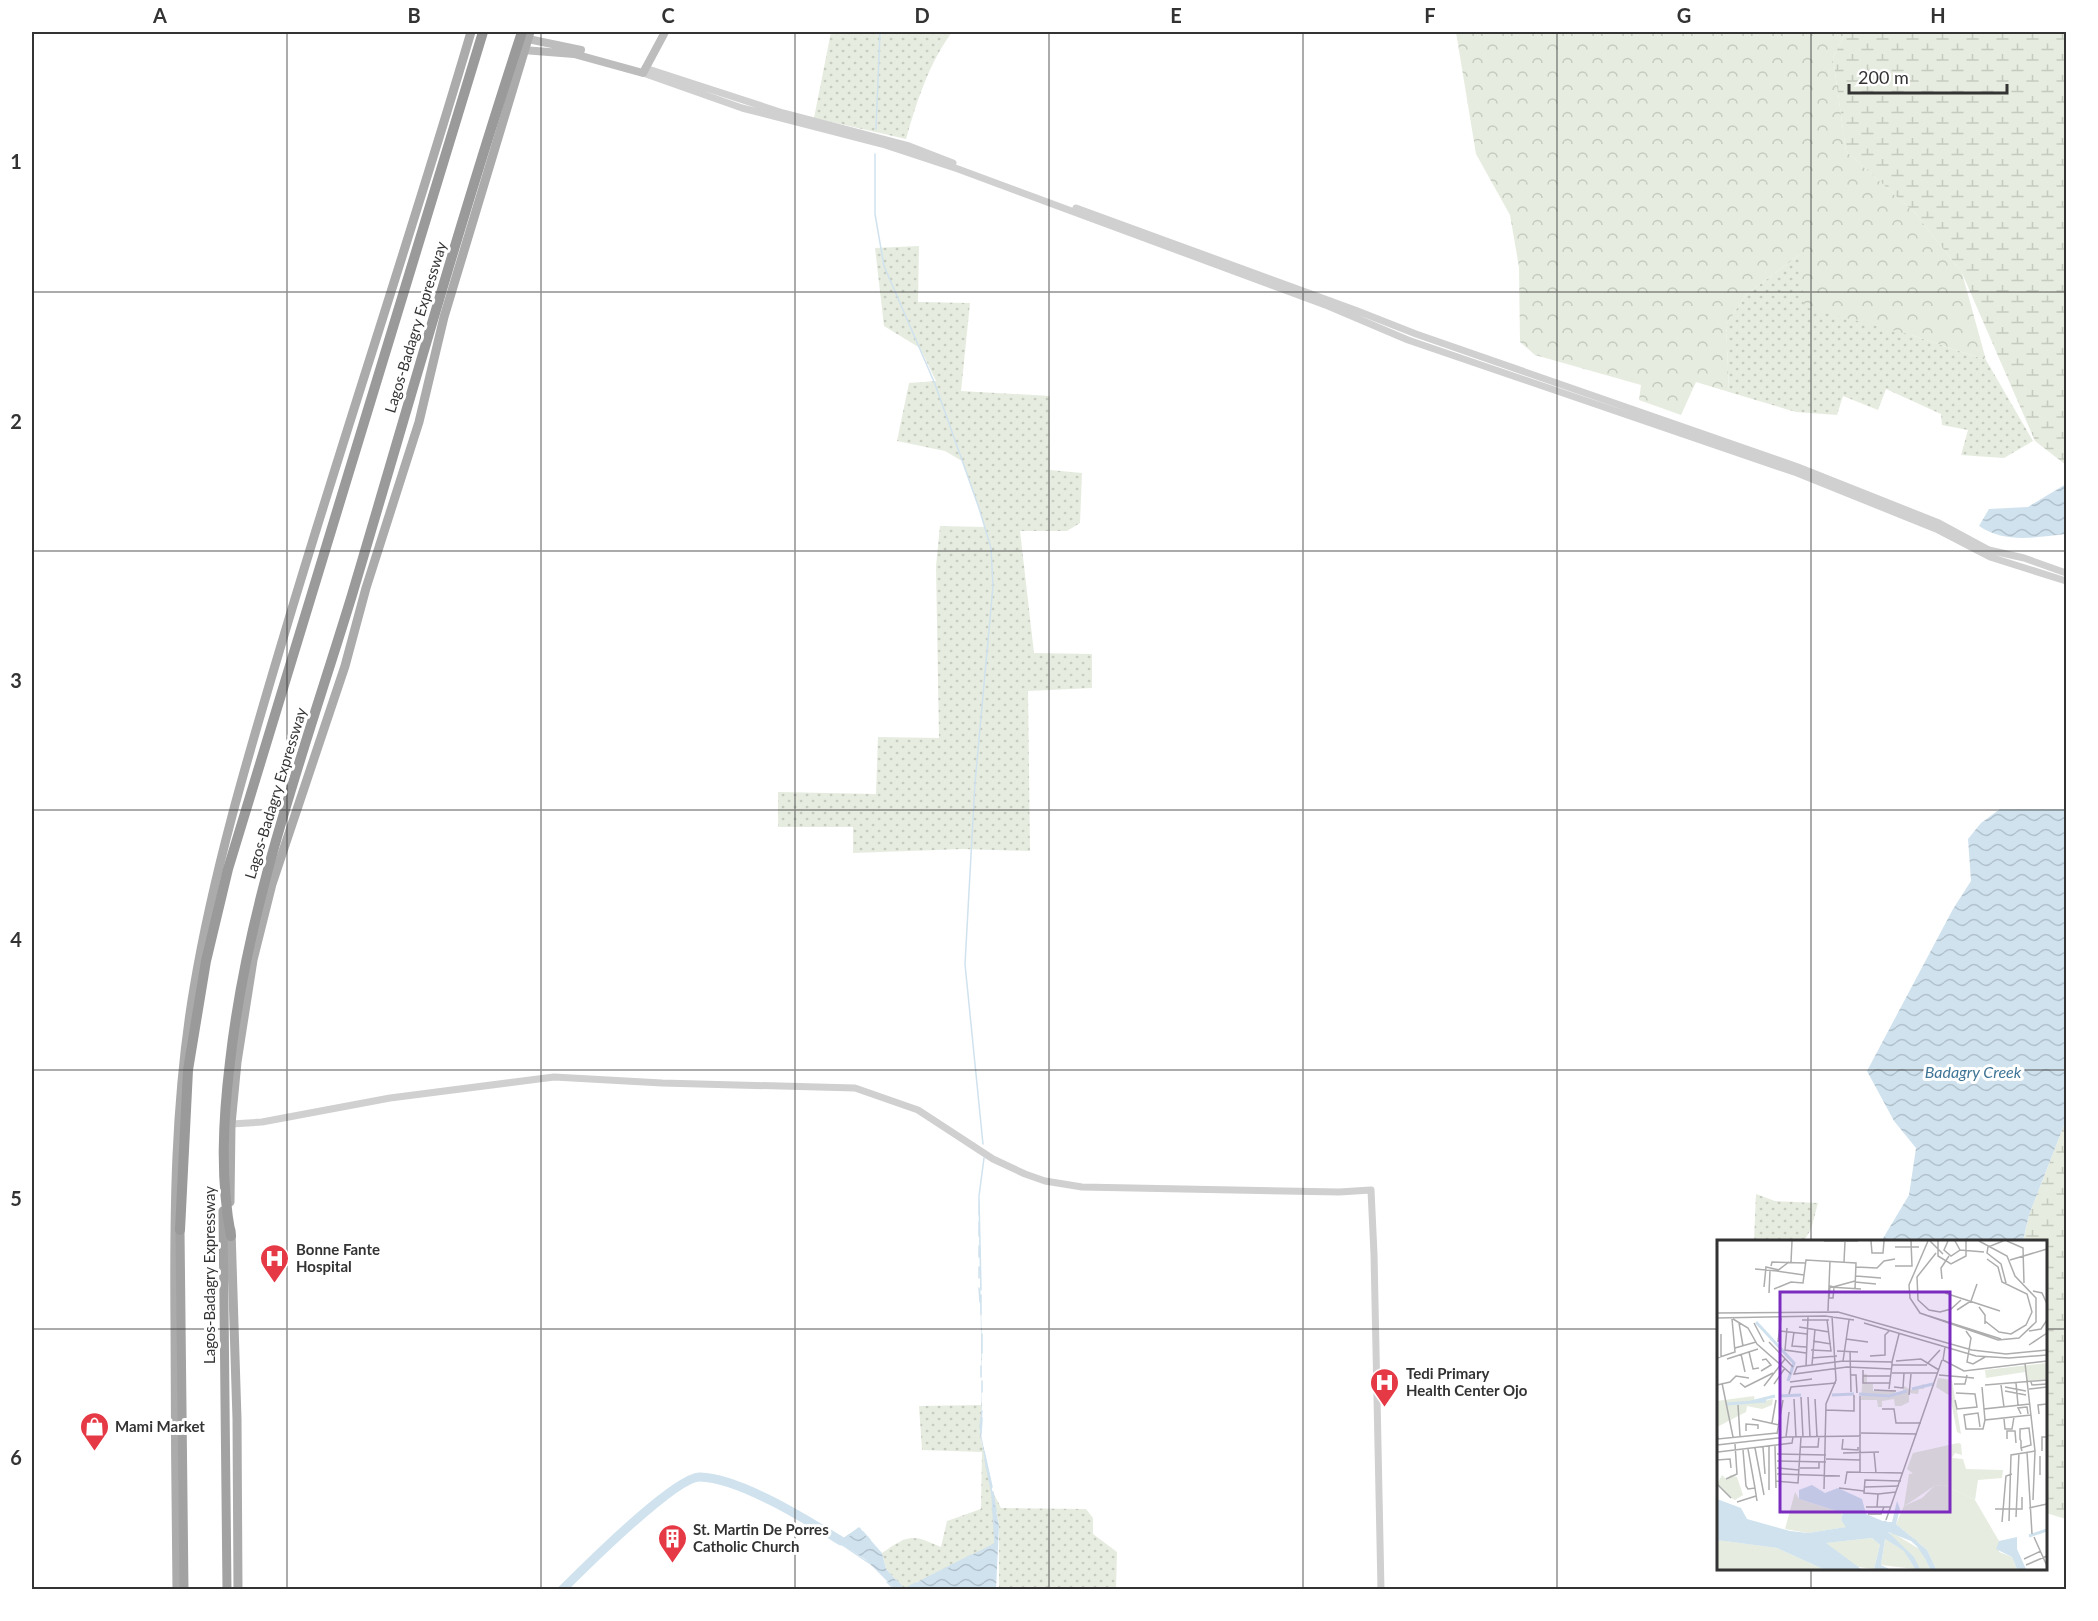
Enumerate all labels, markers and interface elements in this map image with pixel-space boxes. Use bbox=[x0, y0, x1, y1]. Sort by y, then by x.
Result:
text: A bbox=[152, 3, 167, 27]
text: B bbox=[407, 3, 421, 27]
text: C bbox=[661, 3, 675, 27]
text: D bbox=[914, 3, 930, 27]
text: E bbox=[1170, 3, 1182, 27]
text: F bbox=[1424, 3, 1436, 27]
text: G bbox=[1677, 3, 1691, 27]
text: H bbox=[1930, 3, 1946, 27]
scale bar bbox=[1849, 57, 2006, 95]
text: 200 m bbox=[1858, 66, 1909, 88]
text: 1 bbox=[10, 149, 22, 173]
street label: Lagos-Badagry Expressway bbox=[380, 239, 450, 415]
text: 2 bbox=[10, 409, 22, 433]
text: 3 bbox=[10, 668, 22, 692]
street label: Lagos-Badagry Expressway bbox=[240, 705, 310, 881]
text: 4 bbox=[10, 927, 22, 951]
water label: Badagry Creek bbox=[1925, 1062, 2022, 1081]
text: 5 bbox=[10, 1186, 22, 1210]
street label: Lagos-Badagry Expressway bbox=[200, 1186, 218, 1364]
place label: Bonne Fante Hospital bbox=[296, 1240, 380, 1275]
inset map bbox=[1717, 1240, 2047, 1570]
hospital icon: Bonne Fante Hospital bbox=[259, 1242, 291, 1284]
place label: Tedi Primary Health Center Ojo bbox=[1406, 1364, 1528, 1399]
hospital icon: Tedi Primary Health Center Ojo bbox=[1369, 1366, 1401, 1408]
shop icon: Mami Market bbox=[78, 1410, 110, 1452]
place label: Mami Market bbox=[115, 1417, 205, 1435]
text: 6 bbox=[10, 1445, 22, 1469]
place label: St. Martin De Porres Catholic Church bbox=[693, 1520, 829, 1555]
building icon: St. Martin De Porres Catholic Church bbox=[656, 1522, 688, 1564]

